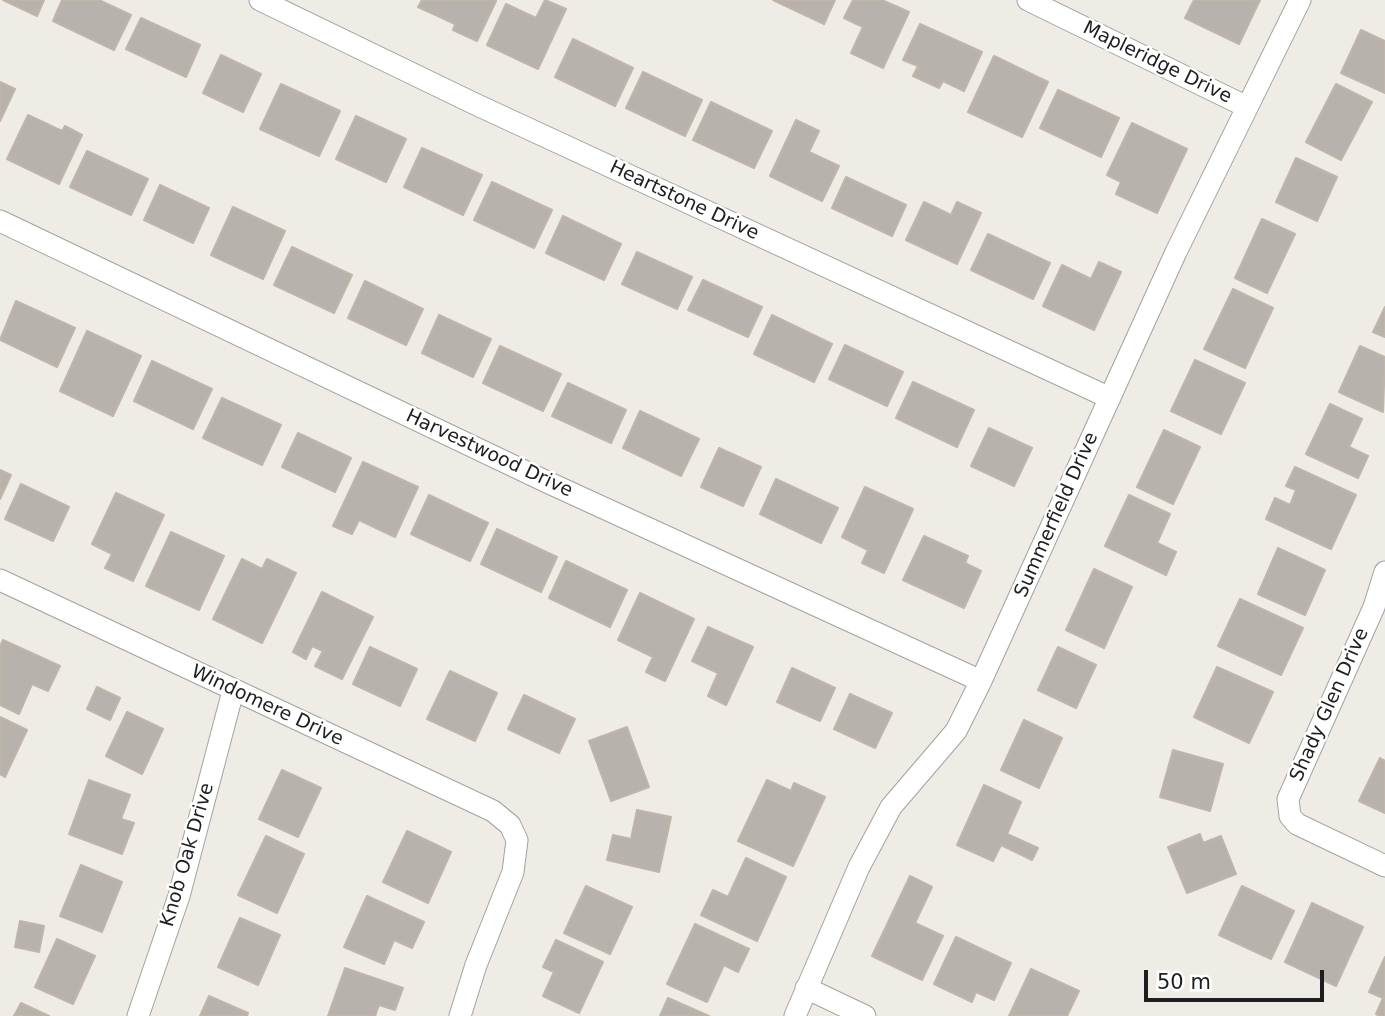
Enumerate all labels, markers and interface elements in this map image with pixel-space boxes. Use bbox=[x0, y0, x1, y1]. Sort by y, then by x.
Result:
street label: Mapleridge Drive bbox=[1079, 17, 1235, 109]
street label: Heartstone Drive bbox=[606, 156, 762, 246]
street label: Harvestwood Drive bbox=[402, 405, 576, 503]
street label: Summerfield Drive bbox=[1010, 429, 1104, 601]
street label: Shady Glen Drive bbox=[1286, 625, 1374, 785]
street label: Windomere Drive bbox=[187, 661, 347, 751]
street label: Knob Oak Drive bbox=[157, 780, 219, 930]
scale bar bbox=[1147, 956, 1327, 1000]
text: 50 m bbox=[1157, 970, 1211, 994]

